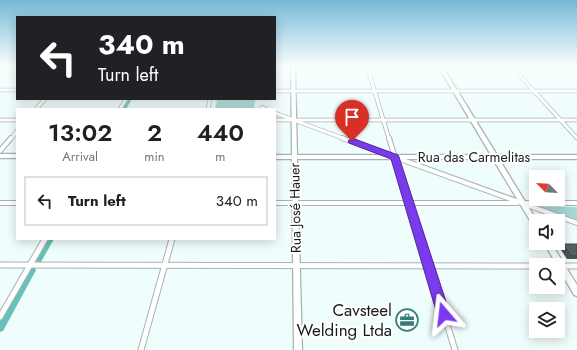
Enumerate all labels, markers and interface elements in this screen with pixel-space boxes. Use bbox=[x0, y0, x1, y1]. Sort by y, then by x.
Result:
text: 340 m bbox=[98, 24, 185, 65]
icon: left bbox=[32, 32, 84, 84]
text: Turn left bbox=[98, 62, 158, 88]
pin bbox=[335, 100, 369, 141]
icon: arrive bbox=[341, 106, 363, 128]
text: 13:02 bbox=[48, 115, 112, 150]
text: 2 bbox=[147, 115, 162, 150]
text: 440 bbox=[197, 115, 244, 150]
text: Arrival bbox=[62, 147, 98, 166]
text: min bbox=[144, 147, 165, 166]
text: m bbox=[215, 147, 225, 166]
street label: Rua das Carmelitas bbox=[418, 147, 531, 167]
street label: Rua José Hauer bbox=[284, 162, 306, 253]
north arrow bbox=[529, 170, 565, 206]
map controls bbox=[529, 170, 565, 338]
icon: left bbox=[34, 190, 56, 212]
text: Turn left bbox=[68, 190, 126, 212]
text: 340 m bbox=[216, 190, 258, 212]
button: sound bbox=[529, 214, 565, 250]
button: search bbox=[529, 258, 565, 294]
position arrow bbox=[423, 293, 465, 335]
place label: Cavsteel Welding Ltda bbox=[296, 298, 392, 342]
button: layers bbox=[529, 302, 565, 338]
office icon: Cavsteel Welding Ltda bbox=[394, 307, 420, 333]

